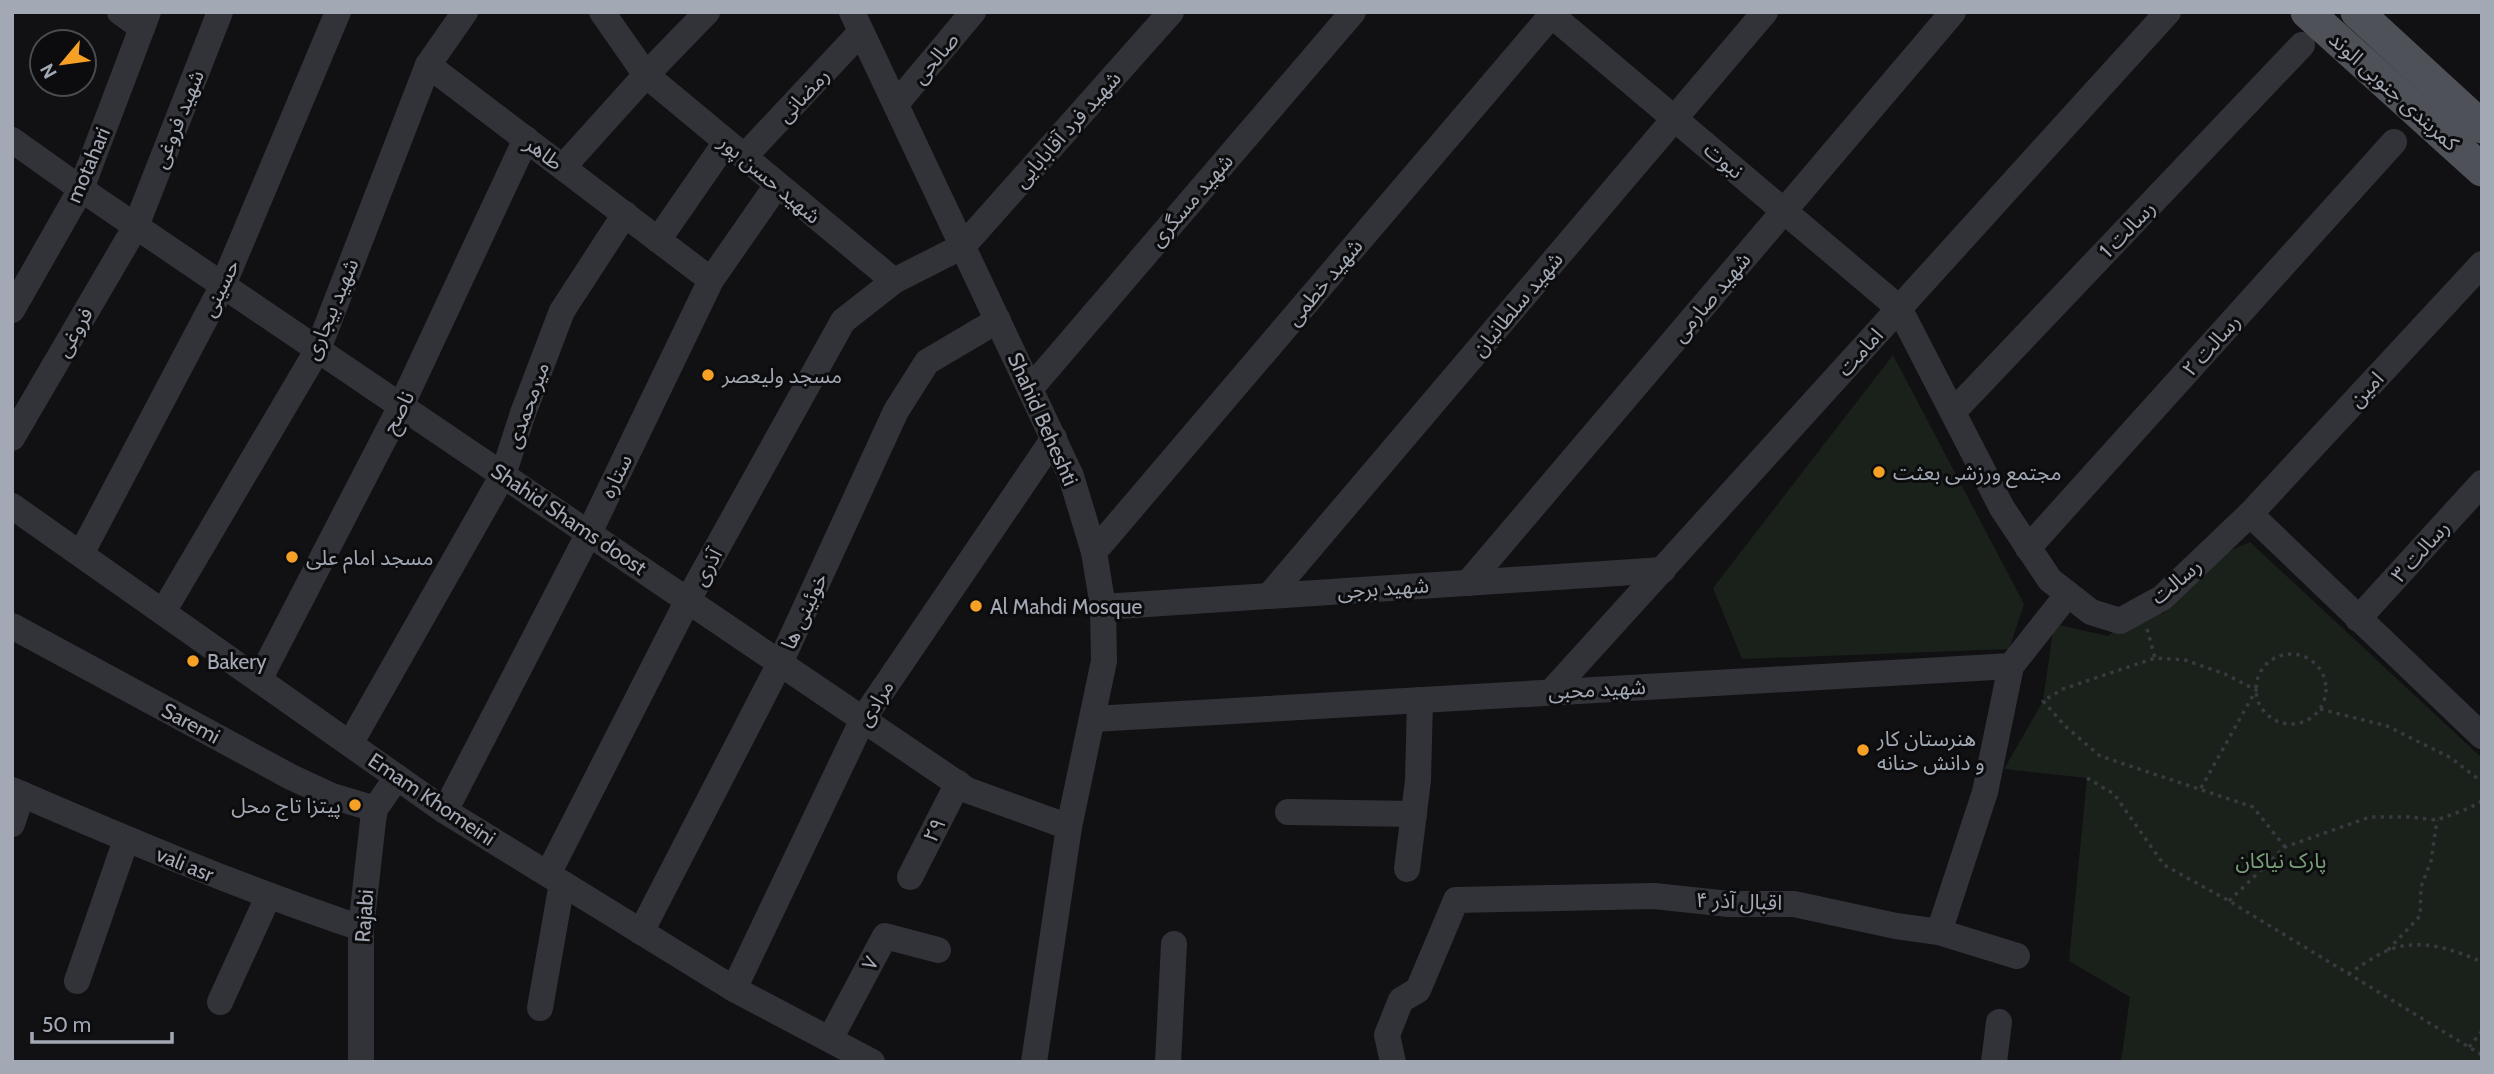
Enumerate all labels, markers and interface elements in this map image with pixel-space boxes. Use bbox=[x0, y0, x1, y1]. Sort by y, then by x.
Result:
street label: کمربندی جنوبی الوند bbox=[2324, 26, 2464, 156]
street label: صالحی bbox=[906, 27, 964, 89]
north arrow bbox=[28, 28, 98, 98]
text: N bbox=[35, 60, 62, 82]
street label: رمضانی bbox=[772, 63, 834, 127]
street label: شهید فروغی bbox=[147, 66, 209, 172]
street label: شهید فرد آقابابایی bbox=[1008, 66, 1126, 192]
street label: motahari bbox=[61, 124, 115, 206]
street label: شهید حسن پور bbox=[713, 129, 826, 230]
street label: طاهر bbox=[519, 130, 568, 175]
street label: نبوت bbox=[1699, 136, 1749, 184]
street label: شهید مسگری bbox=[1144, 149, 1238, 251]
street label: رسالت 1 bbox=[2094, 195, 2160, 263]
street label: شهید خطمی bbox=[1280, 233, 1368, 331]
street label: شهید سلطانیان bbox=[1466, 247, 1568, 361]
street label: شهید صارمی bbox=[1666, 247, 1756, 347]
street label: حسینی bbox=[195, 255, 245, 321]
street label: شهید بیجاری bbox=[298, 255, 364, 363]
street label: فروغی bbox=[50, 303, 98, 361]
street label: رسالت ۲ bbox=[2177, 309, 2245, 381]
street label: امامت bbox=[1832, 323, 1888, 381]
street label: Shahid Beheshti bbox=[1003, 349, 1083, 489]
street label: میرمحمدی bbox=[500, 358, 554, 452]
place label: مسجد ولیعصر bbox=[721, 363, 842, 388]
street label: امین bbox=[2343, 366, 2389, 412]
marker: مسجد ولیعصر bbox=[700, 367, 716, 383]
street label: ناصح bbox=[377, 387, 422, 439]
street label: ستاره bbox=[595, 450, 637, 502]
street label: Shahid Shams doost bbox=[487, 458, 651, 580]
place label: مجتمع ورزشی بعثت bbox=[1893, 460, 2061, 488]
marker: مجتمع ورزشی بعثت bbox=[1871, 464, 1887, 480]
street label: رسالت ۳ bbox=[2386, 515, 2454, 587]
street label: آذری bbox=[687, 543, 728, 590]
place label: مسجد امام علی bbox=[306, 545, 434, 574]
marker: مسجد امام علی bbox=[284, 549, 300, 565]
street label: رسالت bbox=[2146, 553, 2206, 609]
street label: خوئینی ها bbox=[775, 569, 833, 653]
street label: شهید برجی bbox=[1336, 572, 1430, 604]
place label: Al Mahdi Mosque bbox=[990, 594, 1142, 619]
marker: Al Mahdi Mosque bbox=[968, 598, 984, 614]
place label: Bakery bbox=[207, 649, 267, 674]
marker: Bakery bbox=[185, 653, 201, 669]
street label: شهید محبی bbox=[1547, 674, 1647, 704]
street label: مرادی bbox=[851, 675, 899, 731]
street label: Saremi bbox=[158, 697, 224, 749]
place label: هنرستان کار و دانش حنانه bbox=[1876, 726, 1985, 775]
marker: هنرستان کار و دانش حنانه bbox=[1855, 742, 1871, 758]
street label: Emam Khomeini bbox=[364, 747, 500, 851]
place label: پیتزا تاج محل bbox=[231, 793, 341, 821]
marker: پیتزا تاج محل bbox=[347, 797, 363, 813]
street label: ۲۹ bbox=[917, 814, 951, 846]
street label: vali asr bbox=[153, 841, 218, 887]
park label: پارک نیاکان bbox=[2235, 848, 2327, 874]
street label: اقبال آذر ۴ bbox=[1695, 887, 1783, 915]
street label: Rajabi bbox=[350, 889, 379, 944]
street label: ۷ bbox=[856, 952, 884, 974]
scale bar bbox=[32, 1000, 172, 1044]
text: 50 m bbox=[42, 1012, 91, 1037]

